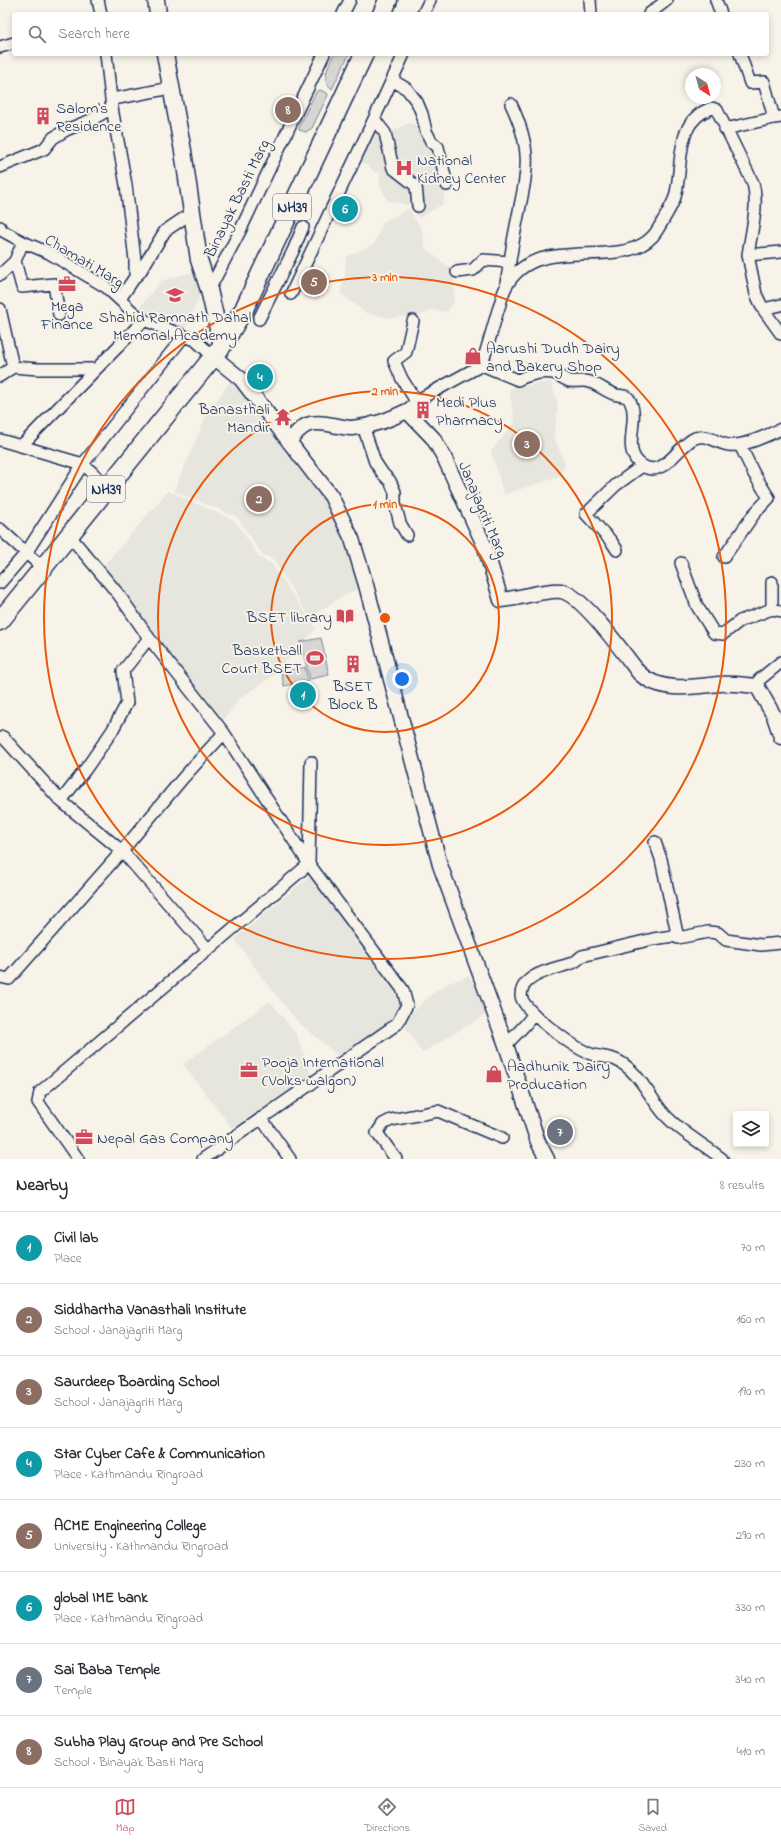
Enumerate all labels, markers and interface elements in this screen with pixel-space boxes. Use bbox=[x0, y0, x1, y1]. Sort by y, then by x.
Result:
search box bbox=[12, 12, 769, 56]
icon: search bbox=[26, 23, 48, 45]
text: Search here bbox=[58, 23, 130, 45]
north arrow bbox=[685, 68, 721, 104]
pin: 8 bbox=[275, 95, 301, 125]
place label: Salom's Residence bbox=[56, 97, 122, 139]
building icon: Salom's Residence bbox=[33, 106, 53, 126]
street label: Binayak Basti Marg bbox=[198, 136, 277, 263]
place label: National Kidney Center bbox=[417, 149, 506, 191]
hospital icon: National Kidney Center bbox=[394, 158, 414, 178]
road number: NH39 bbox=[273, 194, 311, 220]
pin: 6 bbox=[332, 194, 358, 224]
street label: Chamati Marg bbox=[40, 229, 128, 295]
pin: 5 bbox=[301, 267, 327, 297]
text: 3 min bbox=[371, 269, 398, 287]
office icon: Mega Finance bbox=[57, 274, 77, 294]
school or university icon: Shahid Ramnath Dahal Memorial Academy bbox=[165, 285, 185, 305]
place label: Mega Finance bbox=[40, 295, 94, 337]
place label: Shahid Ramnath Dahal Memorial Academy bbox=[99, 306, 252, 348]
place label: Aarushi Dudh Dairy and Bakery Shop bbox=[486, 337, 620, 379]
shop icon: Aarushi Dudh Dairy and Bakery Shop bbox=[463, 346, 483, 366]
pin: 4 bbox=[247, 362, 273, 392]
text: 2 min bbox=[371, 383, 398, 401]
place label: Medi Plus Pharmacy bbox=[436, 391, 503, 433]
place label: Banasthali Mandir bbox=[198, 398, 270, 440]
building icon: Medi Plus Pharmacy bbox=[413, 400, 433, 420]
temple icon: Banasthali Mandir bbox=[273, 407, 293, 427]
pin: 3 bbox=[514, 429, 540, 459]
street label: Janajagriti Marg bbox=[451, 458, 513, 562]
road number: NH39 bbox=[87, 476, 125, 502]
pin: 2 bbox=[246, 484, 272, 514]
text: 1 min bbox=[373, 496, 397, 514]
place label: BSET library bbox=[246, 606, 332, 630]
library icon: BSET library bbox=[335, 606, 355, 626]
centre of rings bbox=[378, 611, 392, 625]
place label: Basketball Court BSET bbox=[222, 639, 302, 681]
sports icon: Basketball Court BSET bbox=[305, 648, 325, 668]
building icon: BSET Block B bbox=[343, 654, 363, 674]
your location bbox=[392, 669, 412, 689]
place label: BSET Block B bbox=[327, 675, 378, 717]
pin: 1 bbox=[290, 680, 316, 710]
place label: Pooja International (Volks walgon) bbox=[262, 1051, 384, 1093]
place label: Aadhunik Dairy Producation bbox=[507, 1055, 610, 1097]
office icon: Pooja International (Volks walgon) bbox=[239, 1060, 259, 1080]
shop icon: Aadhunik Dairy Producation bbox=[484, 1064, 504, 1084]
map controls bbox=[733, 1111, 769, 1147]
button: layers bbox=[733, 1111, 769, 1147]
pin: 7 bbox=[547, 1117, 573, 1147]
office icon: Nepal Gas Company bbox=[74, 1127, 94, 1147]
place label: Nepal Gas Company bbox=[97, 1127, 234, 1151]
text: Nearby bbox=[16, 1173, 68, 1198]
text: 8 results bbox=[720, 1176, 765, 1195]
text: Civil lab bbox=[54, 1227, 98, 1249]
text: 1 bbox=[27, 1238, 31, 1257]
text: 70 m bbox=[741, 1238, 765, 1257]
text: Place bbox=[54, 1249, 82, 1268]
text: Siddhartha Vanasthali Institute bbox=[54, 1299, 246, 1321]
text: 2 bbox=[26, 1310, 32, 1329]
text: 160 m bbox=[736, 1310, 765, 1329]
text: School · Janajagriti Marg bbox=[54, 1321, 182, 1340]
text: Saurdeep Boarding School bbox=[54, 1371, 219, 1393]
text: 3 bbox=[26, 1382, 32, 1401]
text: 190 m bbox=[738, 1382, 765, 1401]
text: School · Janajagriti Marg bbox=[54, 1393, 182, 1412]
text: Star Cyber Cafe & Communication bbox=[54, 1443, 265, 1465]
text: 4 bbox=[26, 1454, 32, 1473]
text: 230 m bbox=[734, 1454, 765, 1473]
text: Place · Kathmandu Ringroad bbox=[54, 1465, 203, 1484]
text: ACME Engineering College bbox=[54, 1515, 206, 1537]
text: 5 bbox=[25, 1526, 33, 1545]
text: 290 m bbox=[736, 1526, 765, 1545]
text: University · Kathmandu Ringroad bbox=[54, 1537, 228, 1556]
text: global IME bank bbox=[54, 1587, 148, 1609]
text: 6 bbox=[26, 1598, 32, 1617]
text: 330 m bbox=[735, 1598, 765, 1617]
text: Place · Kathmandu Ringroad bbox=[54, 1609, 203, 1628]
text: Sai Baba Temple bbox=[54, 1659, 160, 1681]
text: 7 bbox=[26, 1670, 32, 1689]
text: 340 m bbox=[735, 1670, 765, 1689]
text: Temple bbox=[54, 1681, 92, 1700]
text: Subha Play Group and Pre School bbox=[54, 1731, 263, 1753]
text: 8 bbox=[27, 1742, 31, 1761]
text: 410 m bbox=[737, 1742, 765, 1761]
text: School · Binayak Basti Marg bbox=[54, 1753, 204, 1772]
tab: Map bbox=[114, 1796, 136, 1836]
tab: Directions bbox=[364, 1796, 410, 1836]
tab: Saved bbox=[638, 1796, 667, 1836]

